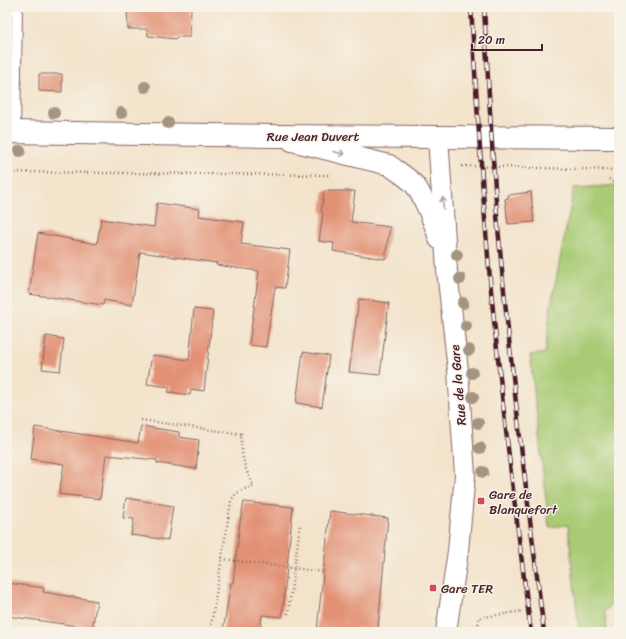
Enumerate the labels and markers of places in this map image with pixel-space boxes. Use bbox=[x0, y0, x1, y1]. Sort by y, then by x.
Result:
place label: Gare de Blanquefort bbox=[489, 483, 558, 521]
marker: Gare de Blanquefort bbox=[476, 496, 486, 506]
place label: Gare TER bbox=[441, 577, 493, 600]
marker: Gare TER bbox=[428, 583, 438, 593]

